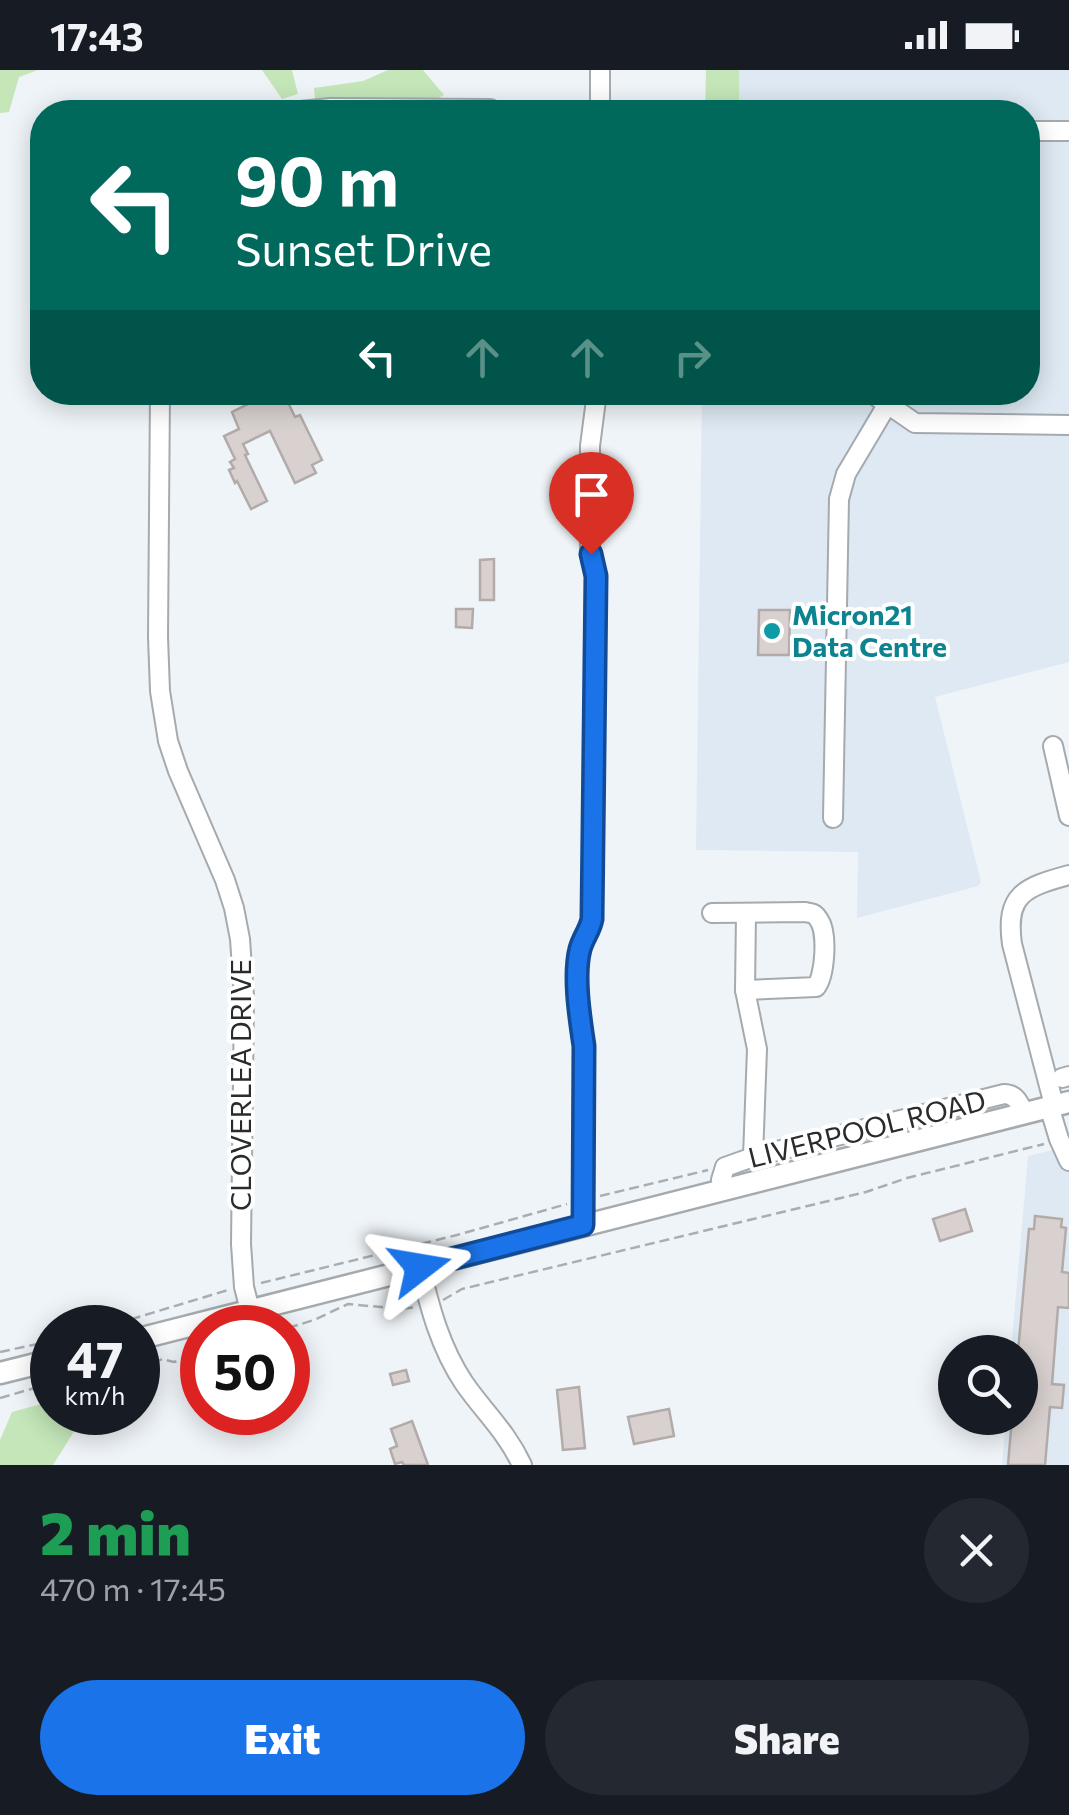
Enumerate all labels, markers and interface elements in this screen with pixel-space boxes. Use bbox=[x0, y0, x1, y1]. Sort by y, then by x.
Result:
text: 17:43 bbox=[50, 12, 144, 59]
text: 90 m bbox=[235, 135, 399, 220]
icon: left bbox=[70, 140, 200, 270]
text: Sunset Drive bbox=[235, 220, 492, 275]
icon: left bbox=[350, 330, 405, 385]
icon: ahead bbox=[455, 330, 510, 385]
icon: ahead bbox=[560, 330, 615, 385]
icon: right bbox=[665, 330, 720, 385]
pin bbox=[549, 452, 634, 555]
icon: arrive bbox=[564, 467, 619, 522]
place label: Micron21 Data Centre bbox=[792, 597, 947, 663]
marker: Micron21 Data Centre bbox=[761, 620, 783, 642]
street label: CLOVERLEA DRIVE bbox=[223, 959, 257, 1211]
street label: LIVERPOOL ROAD bbox=[745, 1082, 989, 1174]
position arrow bbox=[368, 1215, 472, 1319]
speed limit sign: 50 bbox=[180, 1305, 310, 1435]
text: 47 bbox=[66, 1327, 124, 1388]
map controls bbox=[938, 1335, 1038, 1435]
button: search bbox=[938, 1335, 1038, 1435]
text: km/h bbox=[65, 1380, 125, 1410]
text: 2 min bbox=[40, 1494, 191, 1567]
button: close bbox=[924, 1498, 1029, 1603]
text: 470 m · 17:45 bbox=[40, 1568, 226, 1608]
button: Exit bbox=[40, 1680, 525, 1795]
button: Share bbox=[545, 1680, 1029, 1795]

